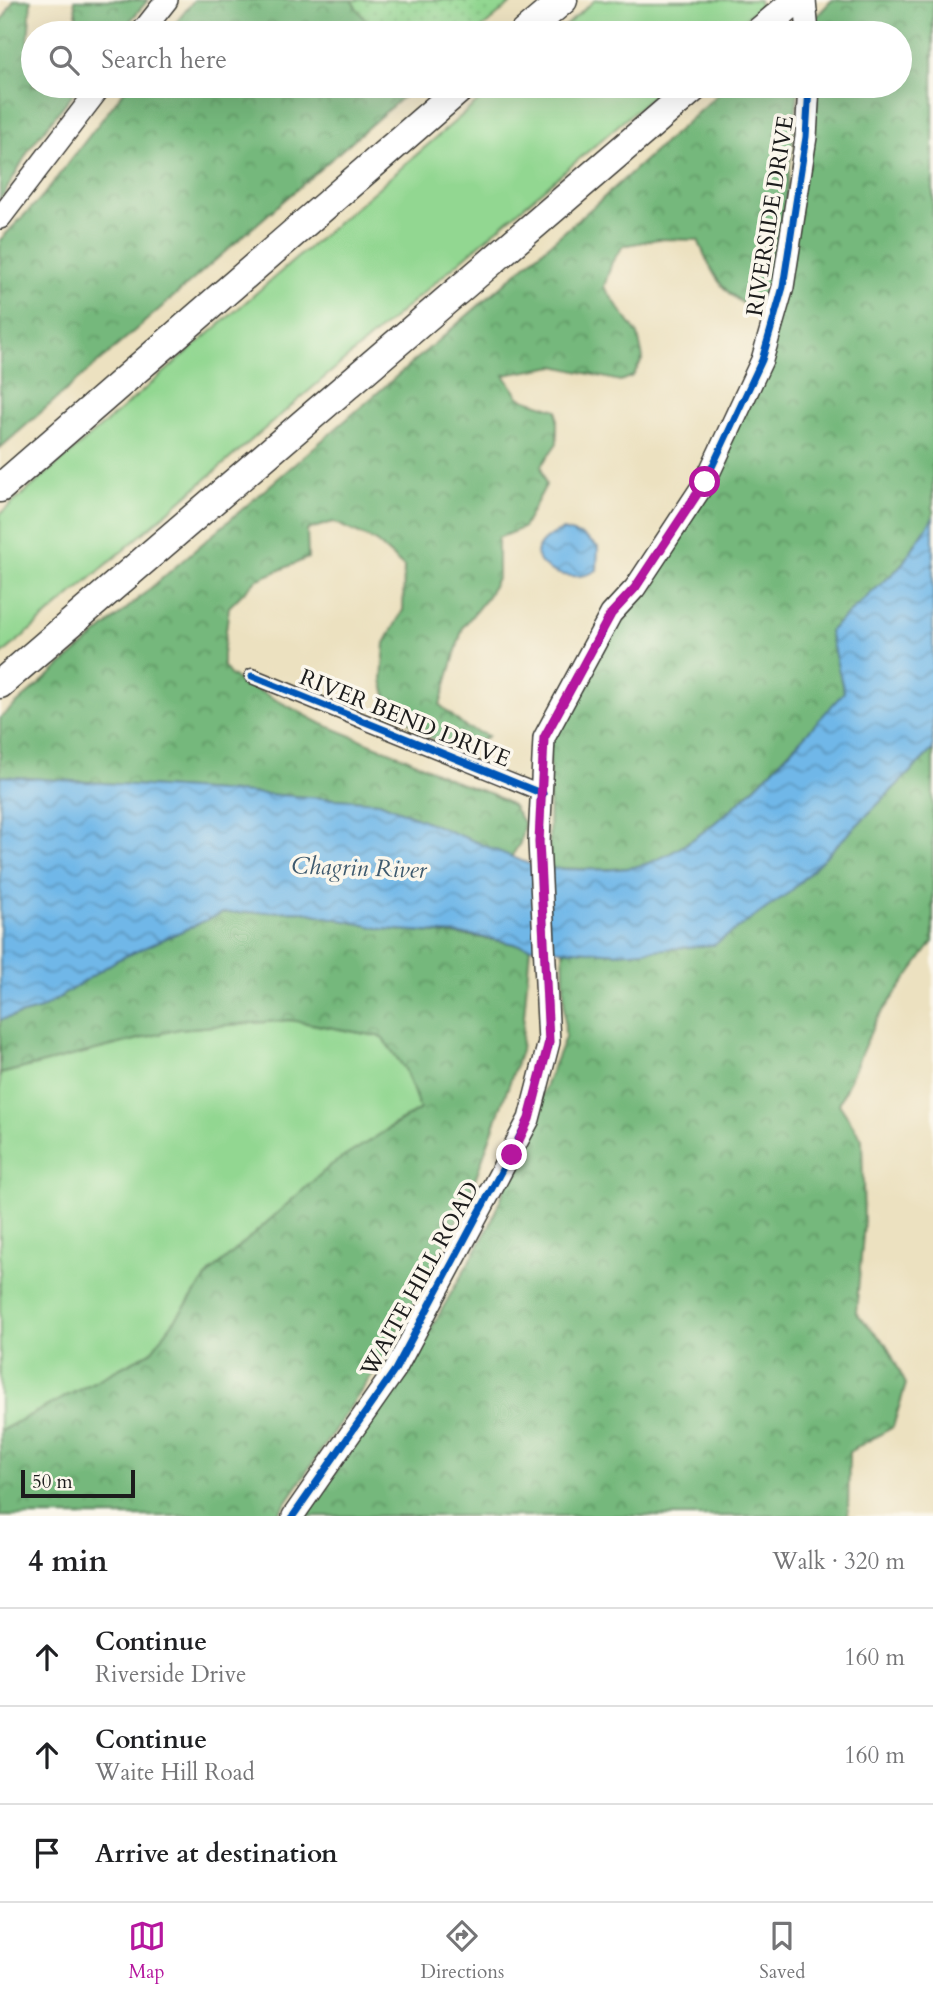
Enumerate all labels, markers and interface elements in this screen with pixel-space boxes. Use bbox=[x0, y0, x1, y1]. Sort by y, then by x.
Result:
search box bbox=[21, 21, 912, 98]
icon: search bbox=[45, 41, 83, 79]
text: Search here bbox=[101, 42, 227, 77]
street label: RIVERSIDE DRIVE bbox=[739, 113, 801, 319]
route start bbox=[689, 466, 720, 497]
street label: RIVER BEND DRIVE bbox=[295, 662, 515, 774]
water label: Chagrin River bbox=[291, 849, 428, 887]
route end bbox=[496, 1139, 527, 1170]
street label: WAITE HILL ROAD bbox=[353, 1176, 487, 1383]
scale bar bbox=[21, 1467, 135, 1499]
text: 50 m bbox=[32, 1469, 73, 1495]
text: 4 min bbox=[28, 1541, 108, 1582]
text: Walk · 320 m bbox=[772, 1546, 905, 1577]
text: Continue bbox=[95, 1624, 207, 1659]
icon: ahead bbox=[28, 1638, 66, 1676]
text: 160 m bbox=[844, 1642, 905, 1673]
text: Riverside Drive bbox=[95, 1659, 247, 1690]
text: Continue bbox=[95, 1722, 207, 1757]
icon: ahead bbox=[28, 1736, 66, 1774]
text: 160 m bbox=[844, 1740, 905, 1771]
text: Waite Hill Road bbox=[95, 1757, 255, 1788]
icon: arrive bbox=[28, 1834, 66, 1872]
text: Arrive at destination bbox=[95, 1836, 338, 1871]
tab: Map bbox=[128, 1917, 166, 1985]
tab: Directions bbox=[421, 1917, 504, 1985]
tab: Saved bbox=[759, 1917, 805, 1985]

